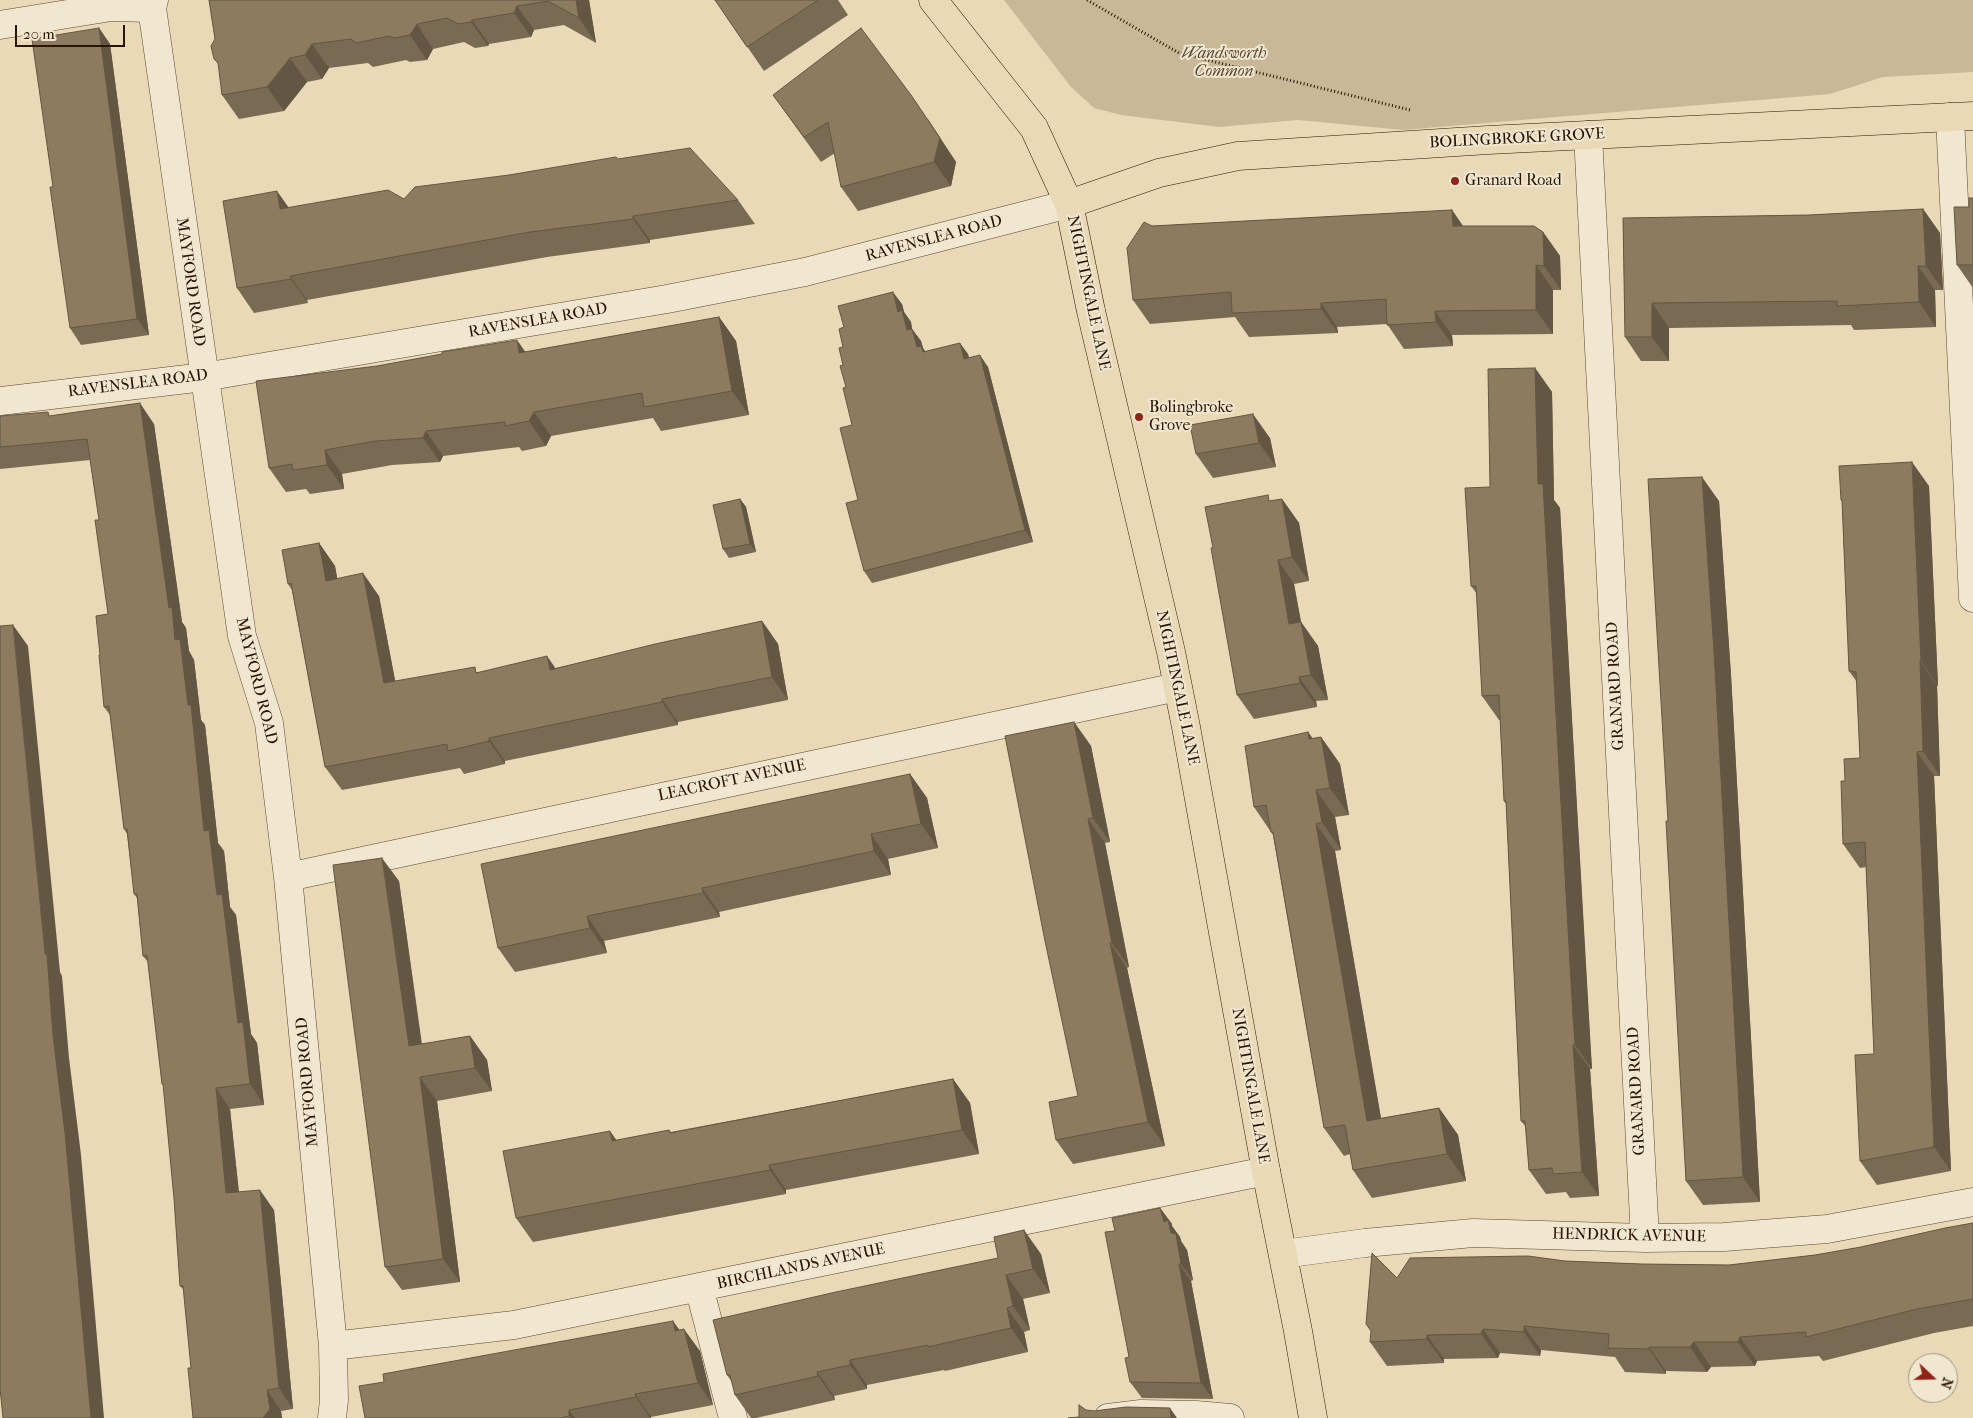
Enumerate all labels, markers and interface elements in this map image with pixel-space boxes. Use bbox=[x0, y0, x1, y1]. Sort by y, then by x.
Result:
scale bar bbox=[18, 15, 128, 47]
text: 20 m bbox=[23, 25, 55, 43]
park label: Wandsworth Common bbox=[1182, 44, 1266, 82]
street label: BOLINGBROKE GROVE bbox=[1429, 125, 1605, 153]
place label: Granard Road bbox=[1465, 171, 1562, 191]
marker: Granard Road bbox=[1449, 175, 1461, 187]
street label: RAVENSLEA ROAD bbox=[864, 212, 1004, 266]
street label: NIGHTINGALE LANE bbox=[1062, 214, 1114, 372]
street label: MAYFORD ROAD bbox=[171, 216, 209, 348]
street label: RAVENSLEA ROAD bbox=[467, 299, 609, 343]
street label: RAVENSLEA ROAD bbox=[67, 366, 209, 402]
place label: Bolingbroke Grove bbox=[1149, 398, 1233, 436]
marker: Bolingbroke Grove bbox=[1133, 411, 1145, 423]
street label: NIGHTINGALE LANE bbox=[1151, 609, 1203, 767]
street label: MAYFORD ROAD bbox=[231, 616, 281, 746]
street label: GRANARD ROAD bbox=[1603, 621, 1629, 751]
street label: LEACROFT AVENUE bbox=[656, 756, 808, 806]
street label: NIGHTINGALE LANE bbox=[1227, 1007, 1273, 1165]
street label: MAYFORD ROAD bbox=[293, 1016, 323, 1148]
street label: GRANARD ROAD bbox=[1624, 1026, 1650, 1156]
street label: HENDRICK AVENUE bbox=[1552, 1225, 1706, 1247]
street label: BIRCHLANDS AVENUE bbox=[715, 1240, 887, 1294]
north arrow bbox=[1908, 1353, 1958, 1403]
text: N bbox=[1937, 1375, 1956, 1391]

